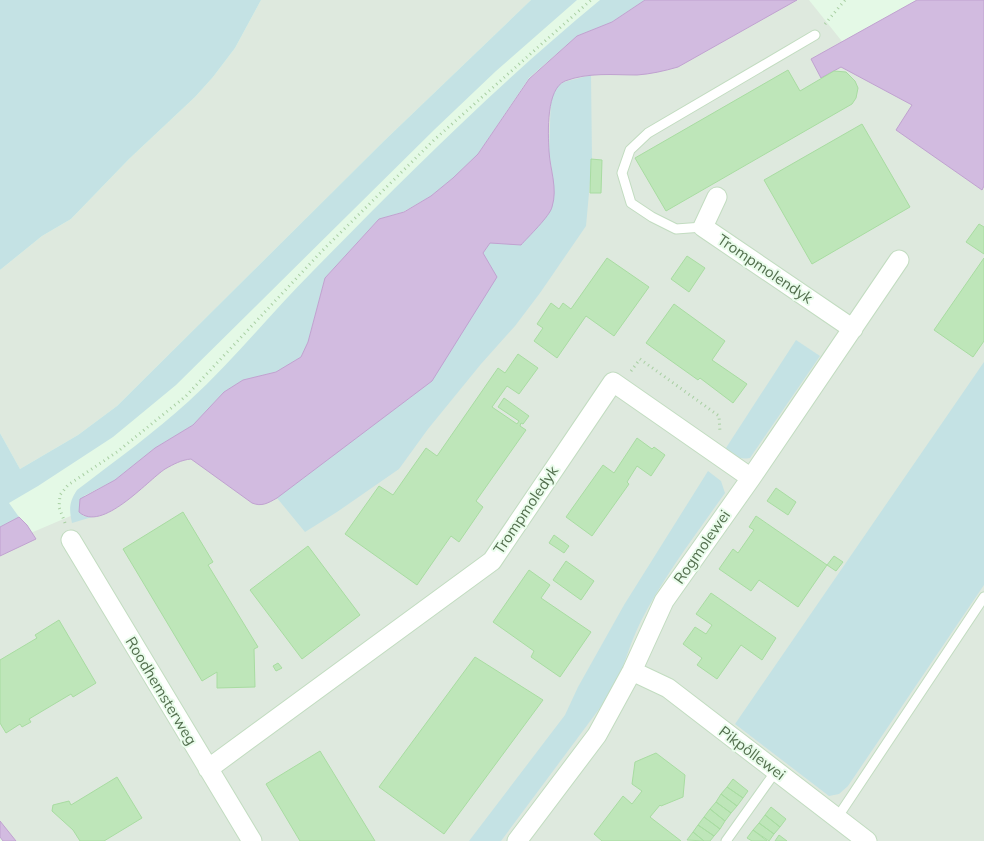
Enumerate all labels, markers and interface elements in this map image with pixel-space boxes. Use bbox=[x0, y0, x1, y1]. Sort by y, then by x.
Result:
street label: Trompmolendyk bbox=[714, 230, 817, 308]
street label: Trompmoledyk bbox=[489, 462, 562, 557]
street label: Rogmolewei bbox=[669, 506, 734, 587]
street label: Roodhemsterweg bbox=[122, 633, 201, 748]
street label: Pikpôllewei bbox=[715, 721, 789, 784]

